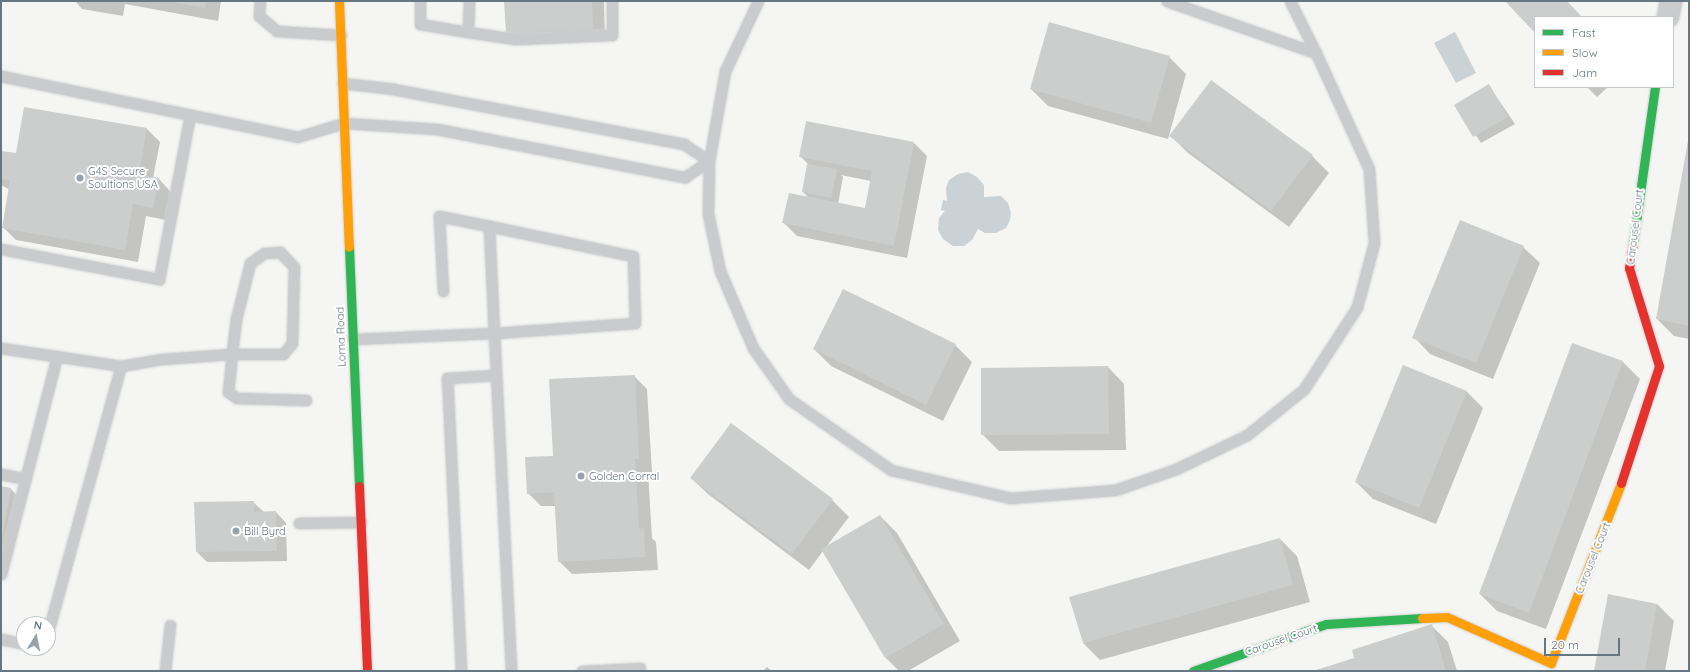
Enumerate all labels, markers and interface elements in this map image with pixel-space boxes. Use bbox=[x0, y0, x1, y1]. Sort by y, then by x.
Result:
legend bbox=[1534, 16, 1674, 88]
text: Fast bbox=[1572, 25, 1596, 40]
text: Slow bbox=[1572, 45, 1598, 60]
text: Jam bbox=[1572, 65, 1597, 80]
place label: G4S Secure Soultions USA bbox=[88, 165, 158, 191]
marker: G4S Secure Soultions USA bbox=[75, 173, 85, 183]
street label: Carousel Court bbox=[1624, 189, 1646, 265]
street label: Lorna Road bbox=[333, 307, 349, 367]
place label: Golden Corral bbox=[589, 469, 659, 483]
marker: Golden Corral bbox=[576, 471, 586, 481]
street label: Carousel Court bbox=[1573, 520, 1613, 596]
place label: Bill Byrd bbox=[244, 524, 286, 538]
marker: Bill Byrd bbox=[231, 526, 241, 536]
north arrow bbox=[16, 616, 56, 656]
text: N bbox=[33, 618, 43, 633]
street label: Carousel Court bbox=[1243, 621, 1319, 659]
scale bar bbox=[1546, 630, 1622, 656]
text: 20 m bbox=[1551, 637, 1579, 652]

